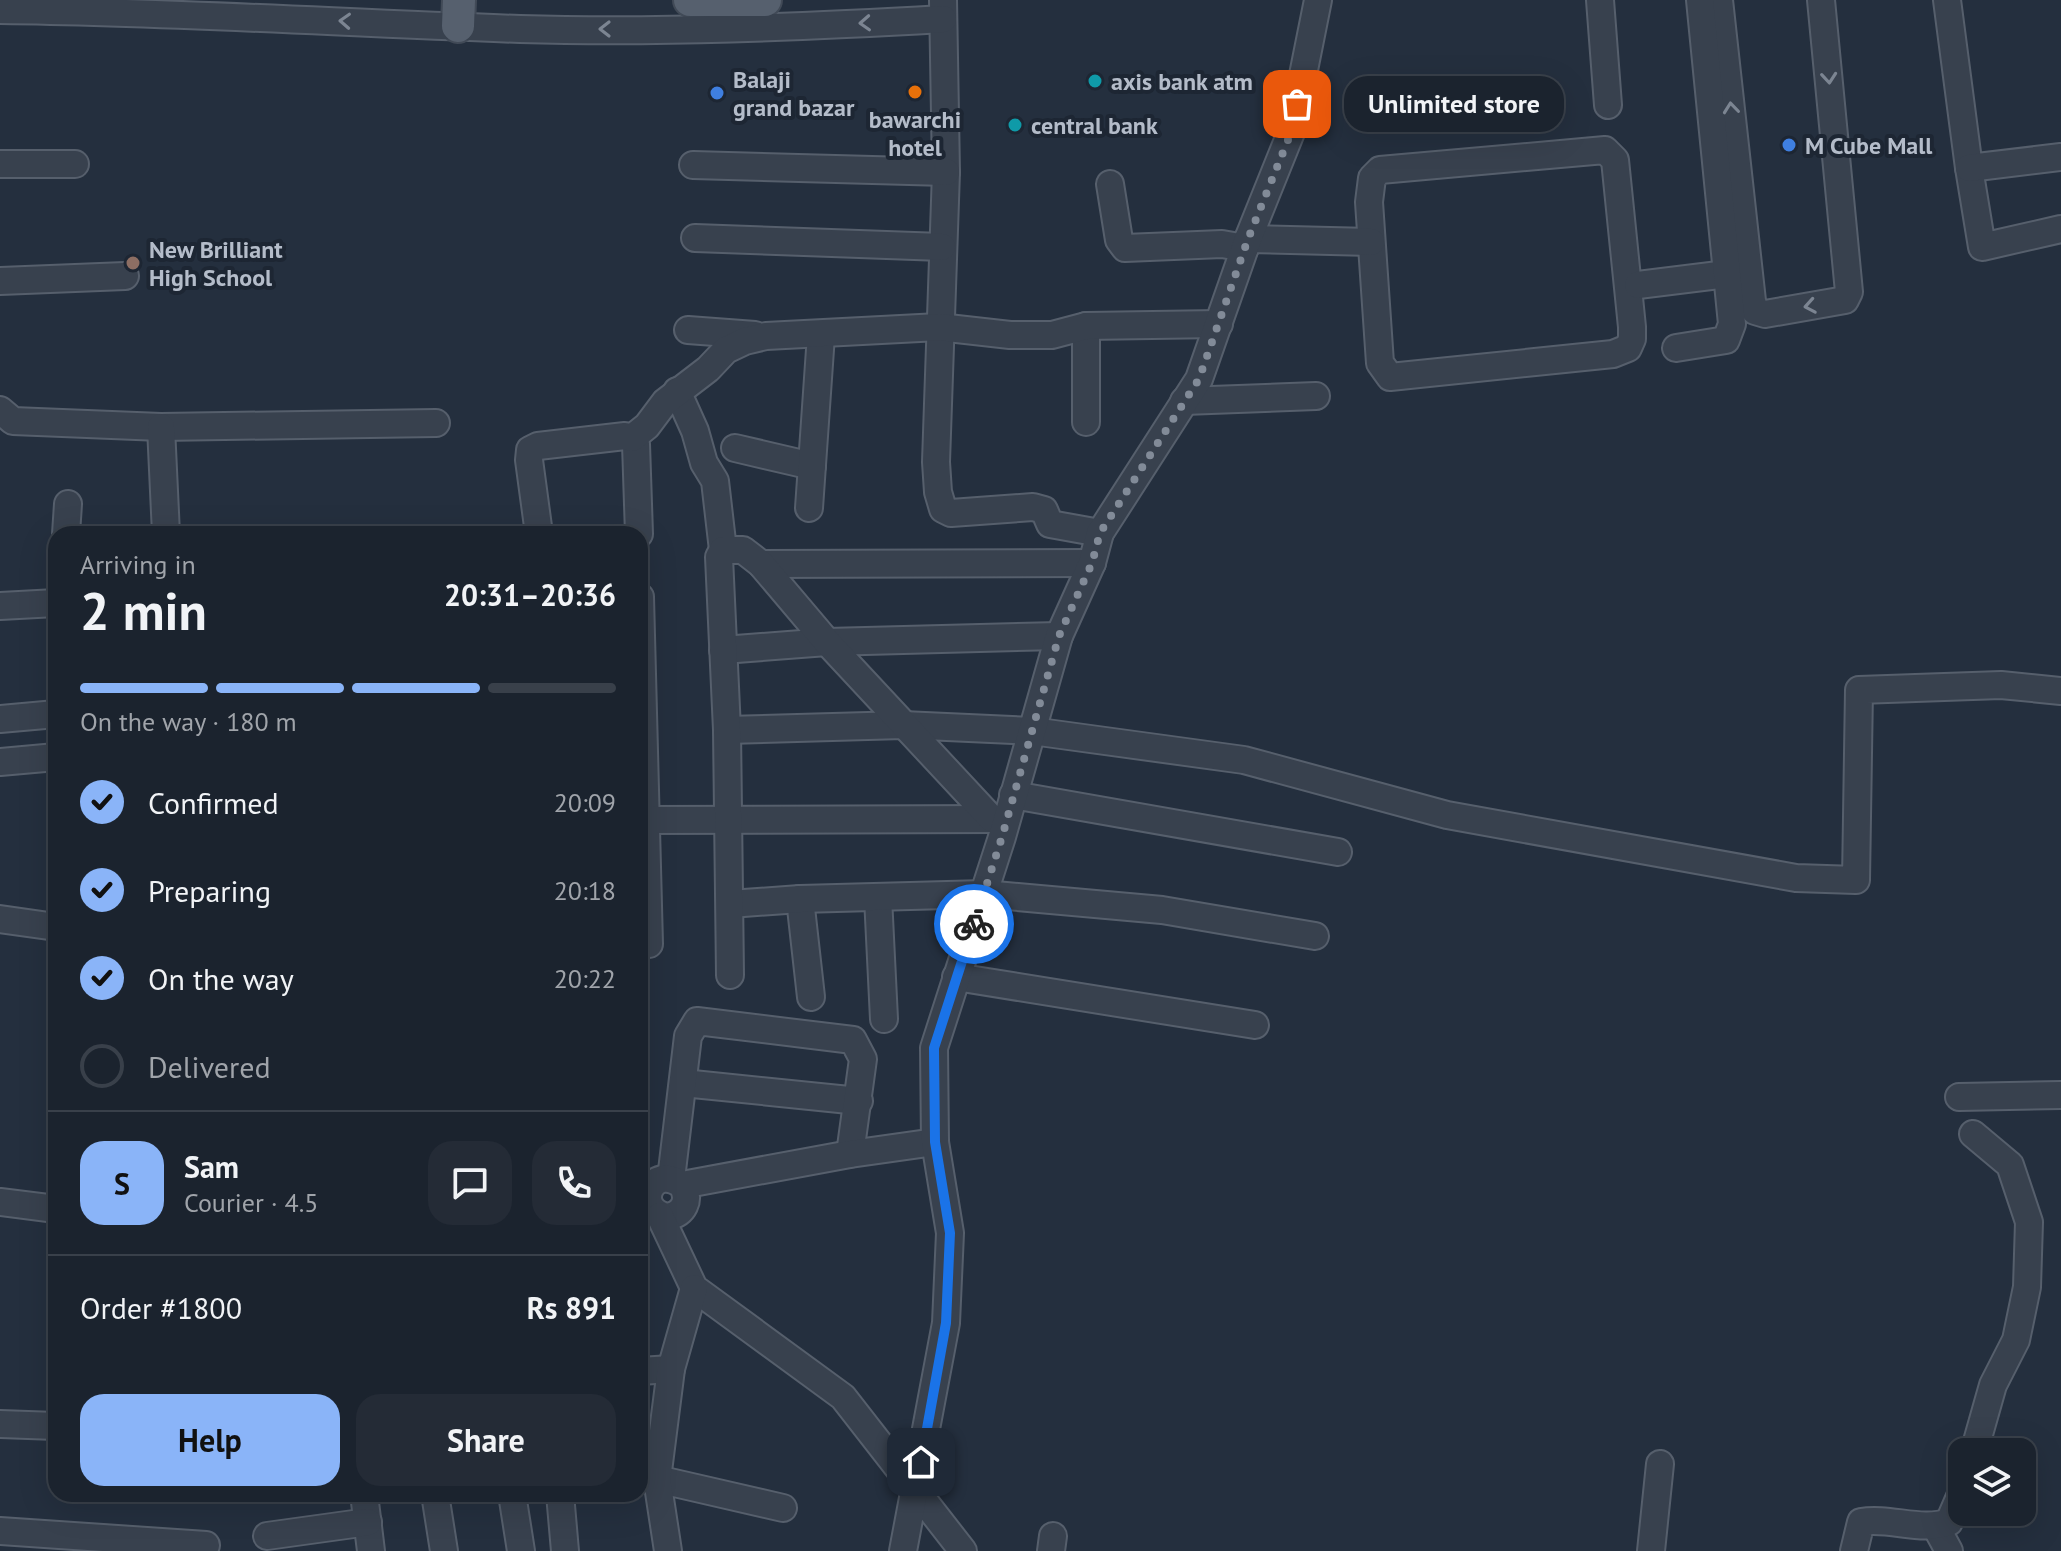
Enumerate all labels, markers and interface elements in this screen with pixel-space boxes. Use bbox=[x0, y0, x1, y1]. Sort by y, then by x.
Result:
one-way arrow bbox=[338, 12, 351, 29]
one-way arrow bbox=[858, 15, 871, 32]
one-way arrow bbox=[598, 21, 611, 38]
place label: Balaji grand bazar bbox=[733, 64, 855, 123]
place label: axis bank atm bbox=[1111, 66, 1253, 97]
pin bbox=[1263, 70, 1331, 138]
marker: axis bank atm bbox=[1086, 72, 1104, 90]
one-way arrow bbox=[1820, 72, 1837, 85]
callout: Unlimited store bbox=[1345, 76, 1565, 132]
icon: bag bbox=[1275, 82, 1319, 126]
marker: bawarchi hotel bbox=[906, 83, 924, 101]
marker: Balaji grand bazar bbox=[708, 84, 726, 102]
text: Unlimited store bbox=[1368, 87, 1540, 120]
one-way arrow bbox=[1722, 102, 1739, 115]
place label: bawarchi hotel bbox=[869, 104, 961, 163]
place label: central bank bbox=[1031, 110, 1158, 141]
marker: central bank bbox=[1006, 116, 1024, 134]
place label: M Cube Mall bbox=[1805, 130, 1933, 161]
marker: M Cube Mall bbox=[1780, 136, 1798, 154]
place label: New Brilliant High School bbox=[149, 234, 283, 293]
marker: New Brilliant High School bbox=[124, 254, 142, 272]
one-way arrow bbox=[1803, 297, 1817, 314]
text: Arriving in bbox=[80, 548, 196, 581]
text: 20:31–20:36 bbox=[444, 575, 616, 614]
text: 2 min bbox=[80, 577, 207, 644]
text: On the way · 180 m bbox=[80, 705, 297, 738]
icon: check bbox=[80, 780, 124, 824]
text: Confirmed bbox=[148, 783, 279, 822]
text: 20:09 bbox=[554, 786, 616, 819]
icon: check bbox=[80, 868, 124, 912]
text: Preparing bbox=[148, 871, 271, 910]
text: 20:18 bbox=[554, 874, 616, 907]
courier bbox=[934, 884, 1014, 964]
icon: bike bbox=[952, 902, 996, 946]
icon: check bbox=[80, 956, 124, 1000]
text: On the way bbox=[148, 959, 294, 998]
text: 20:22 bbox=[554, 962, 616, 995]
text: Delivered bbox=[148, 1047, 271, 1086]
button: chat bbox=[428, 1141, 512, 1225]
button: phone bbox=[532, 1141, 616, 1225]
text: Sam bbox=[184, 1147, 239, 1186]
text: S bbox=[114, 1164, 130, 1203]
text: Courier · 4.5 bbox=[184, 1186, 318, 1219]
text: Order #1800 bbox=[80, 1288, 242, 1327]
text: Rs 891 bbox=[527, 1288, 616, 1327]
button: Help bbox=[80, 1394, 340, 1486]
button: Share bbox=[356, 1394, 616, 1486]
pin bbox=[887, 1428, 955, 1496]
map controls bbox=[1948, 1438, 2036, 1526]
button: layers bbox=[1948, 1438, 2036, 1526]
icon: home bbox=[899, 1440, 943, 1484]

